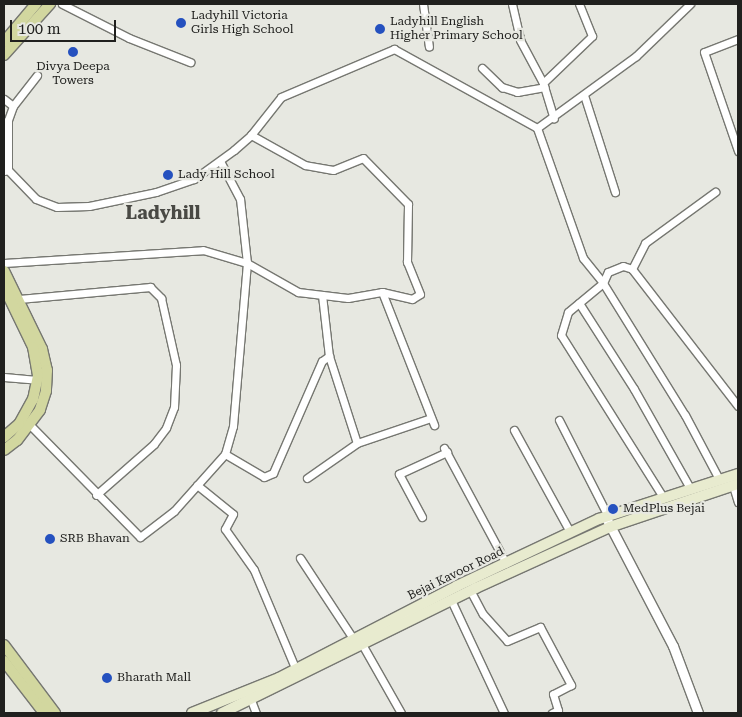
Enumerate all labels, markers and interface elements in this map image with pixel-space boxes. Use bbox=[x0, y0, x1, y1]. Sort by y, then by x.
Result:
place label: Ladyhill Victoria Girls High School bbox=[191, 9, 293, 37]
scale bar bbox=[12, 10, 119, 42]
place label: Ladyhill English Higher Primary School bbox=[390, 15, 523, 43]
marker: Ladyhill Victoria Girls High School bbox=[175, 17, 187, 29]
text: 100 m bbox=[18, 20, 61, 38]
marker: Ladyhill English Higher Primary School bbox=[374, 23, 386, 35]
marker: Divya Deepa Towers bbox=[67, 46, 79, 58]
place label: Divya Deepa Towers bbox=[36, 60, 110, 88]
place label: Lady Hill School bbox=[178, 168, 275, 182]
marker: Lady Hill School bbox=[162, 169, 174, 181]
district label: Ladyhill bbox=[126, 202, 200, 224]
place label: MedPlus Bejai bbox=[623, 502, 705, 516]
marker: MedPlus Bejai bbox=[607, 503, 619, 515]
place label: SRB Bhavan bbox=[60, 532, 130, 546]
marker: SRB Bhavan bbox=[44, 533, 56, 545]
street label: Bejai Kavoor Road bbox=[406, 544, 506, 604]
place label: Bharath Mall bbox=[117, 671, 191, 685]
marker: Bharath Mall bbox=[101, 672, 113, 684]

